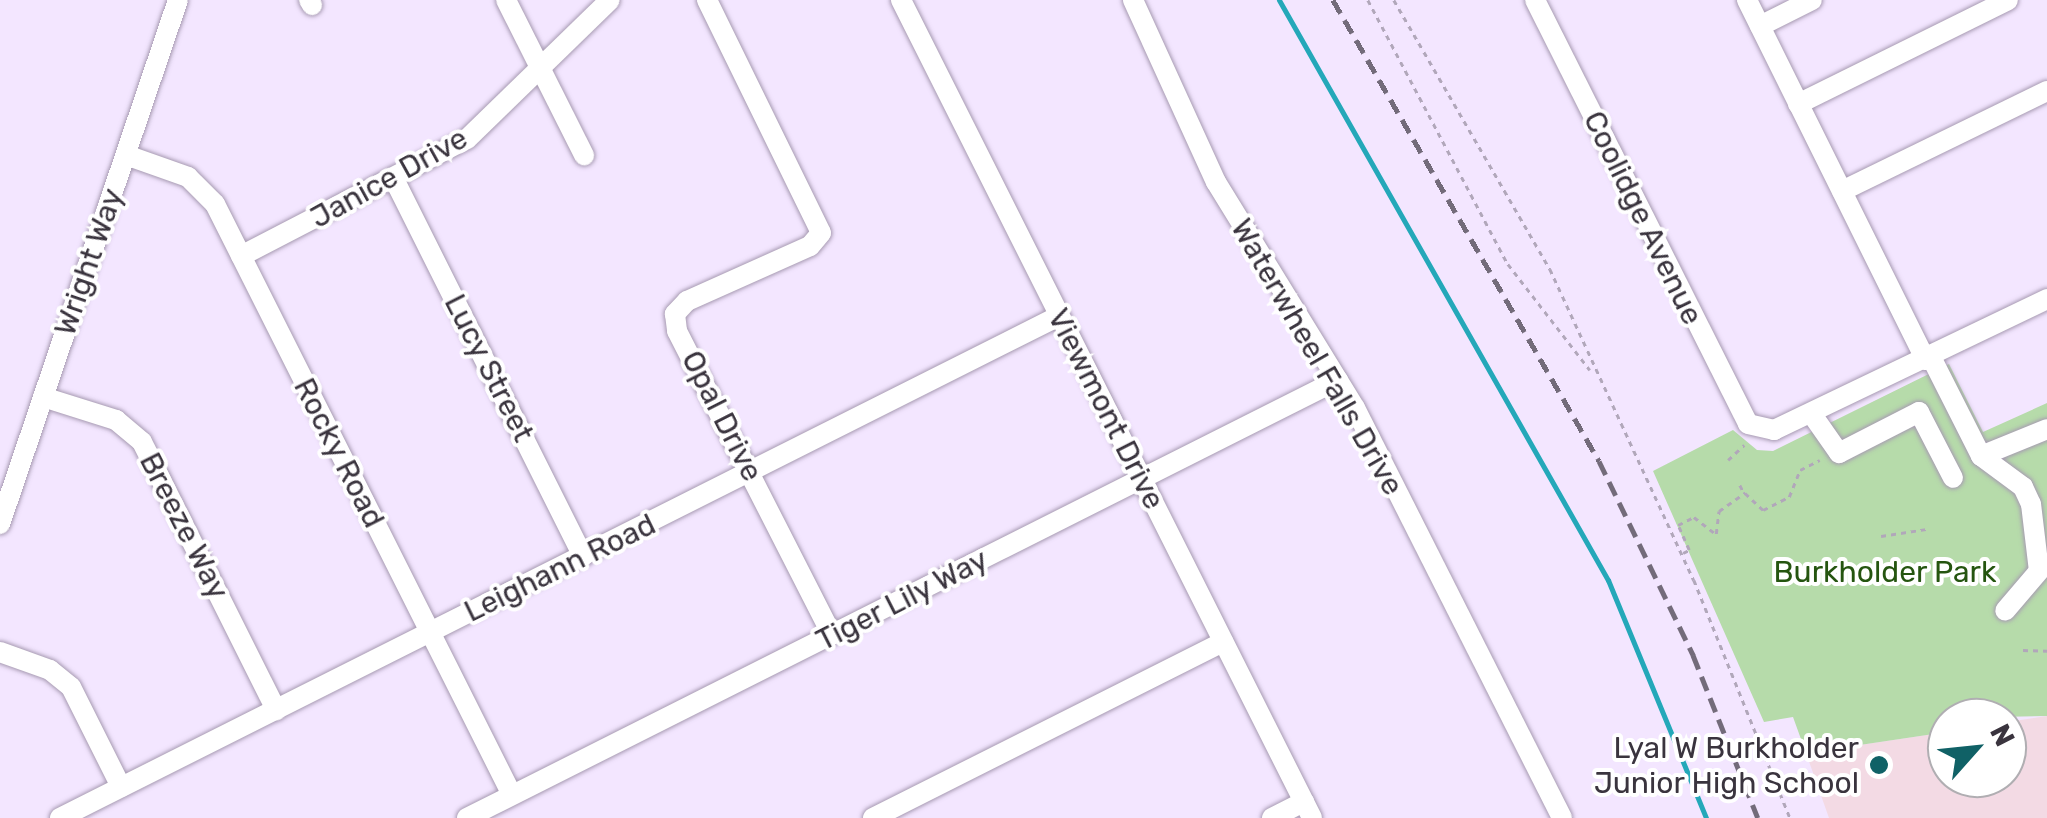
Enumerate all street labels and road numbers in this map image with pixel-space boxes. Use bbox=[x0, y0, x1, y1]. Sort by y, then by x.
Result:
street label: Coolidge Avenue bbox=[1576, 105, 1710, 331]
street label: Janice Drive bbox=[304, 120, 474, 236]
street label: Wright Way bbox=[47, 184, 131, 340]
street label: Waterwheel Falls Drive bbox=[1223, 212, 1411, 502]
street label: Lucy Street bbox=[436, 288, 542, 448]
street label: Viewmont Drive bbox=[1040, 303, 1172, 515]
street label: Opal Drive bbox=[674, 345, 770, 487]
street label: Rocky Road bbox=[286, 372, 392, 534]
street label: Breeze Way bbox=[132, 447, 236, 605]
street label: Leighann Road bbox=[459, 506, 661, 630]
street label: Tiger Lily Way bbox=[809, 541, 995, 659]

